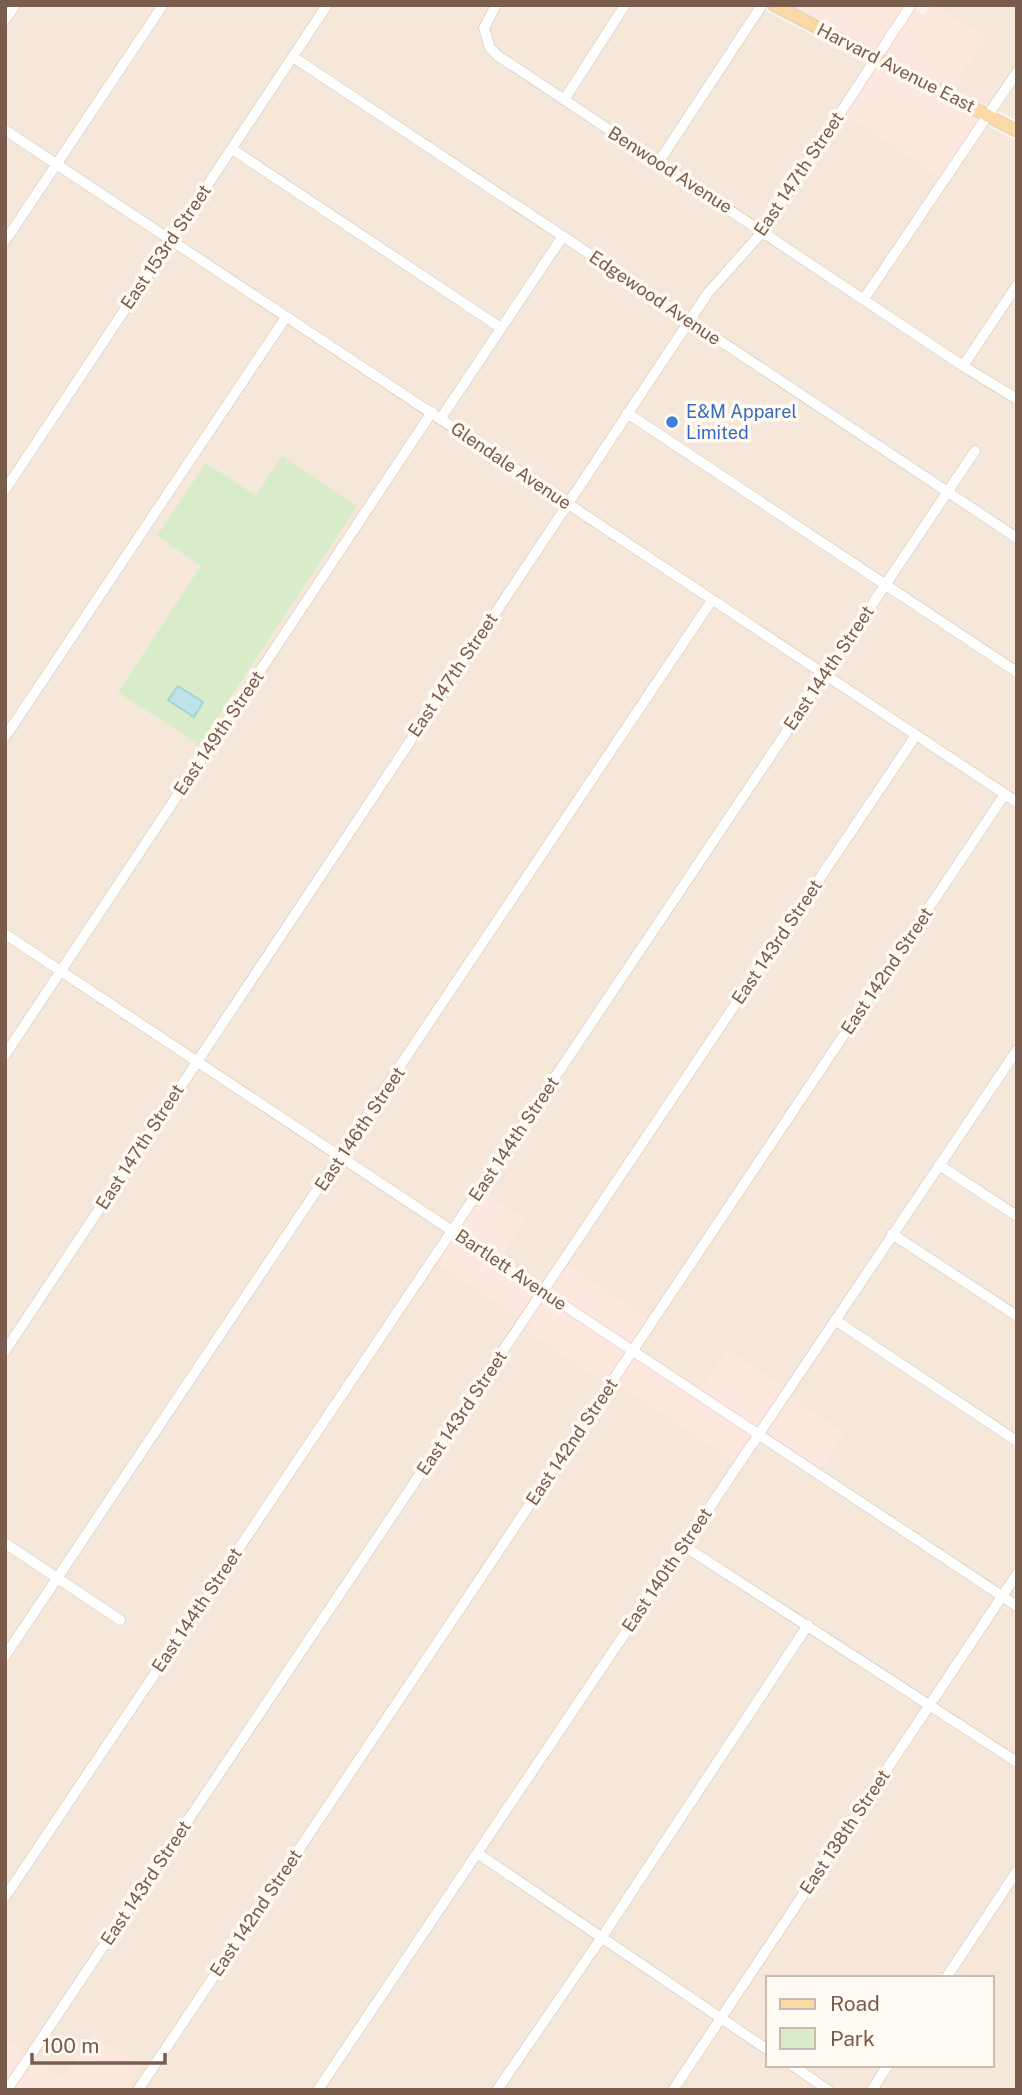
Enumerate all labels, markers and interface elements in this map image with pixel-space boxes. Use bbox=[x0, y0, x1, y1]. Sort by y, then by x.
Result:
street label: Harvard Avenue East bbox=[814, 19, 979, 117]
street label: East 147th Street bbox=[749, 108, 848, 240]
street label: Benwood Avenue bbox=[604, 122, 736, 217]
street label: East 153rd Street bbox=[116, 180, 215, 313]
street label: Edgewood Avenue bbox=[586, 246, 725, 349]
place label: E&M Apparel Limited bbox=[686, 401, 797, 443]
marker: E&M Apparel Limited bbox=[664, 414, 680, 430]
street label: Glendale Avenue bbox=[447, 418, 575, 514]
street label: East 144th Street bbox=[779, 602, 878, 734]
street label: East 147th Street bbox=[403, 609, 502, 741]
street label: East 149th Street bbox=[169, 667, 268, 799]
street label: East 143rd Street bbox=[727, 875, 826, 1008]
street label: East 142nd Street bbox=[836, 903, 937, 1038]
street label: East 146th Street bbox=[310, 1063, 409, 1195]
street label: East 144th Street bbox=[464, 1073, 563, 1205]
street label: East 147th Street bbox=[91, 1080, 188, 1213]
street label: Bartlett Avenue bbox=[452, 1225, 571, 1315]
street label: East 143rd Street bbox=[412, 1346, 511, 1479]
street label: East 142nd Street bbox=[521, 1374, 622, 1509]
street label: East 140th Street bbox=[617, 1504, 716, 1636]
street label: East 144th Street bbox=[147, 1544, 246, 1676]
street label: East 138th Street bbox=[795, 1765, 894, 1898]
street label: East 143rd Street bbox=[96, 1816, 195, 1949]
street label: East 142nd Street bbox=[205, 1845, 306, 1980]
legend bbox=[766, 1976, 994, 2067]
text: Road bbox=[830, 1991, 880, 2016]
scale bar bbox=[32, 2022, 164, 2066]
text: Park bbox=[830, 2026, 875, 2051]
text: 100 m bbox=[42, 2033, 99, 2058]

